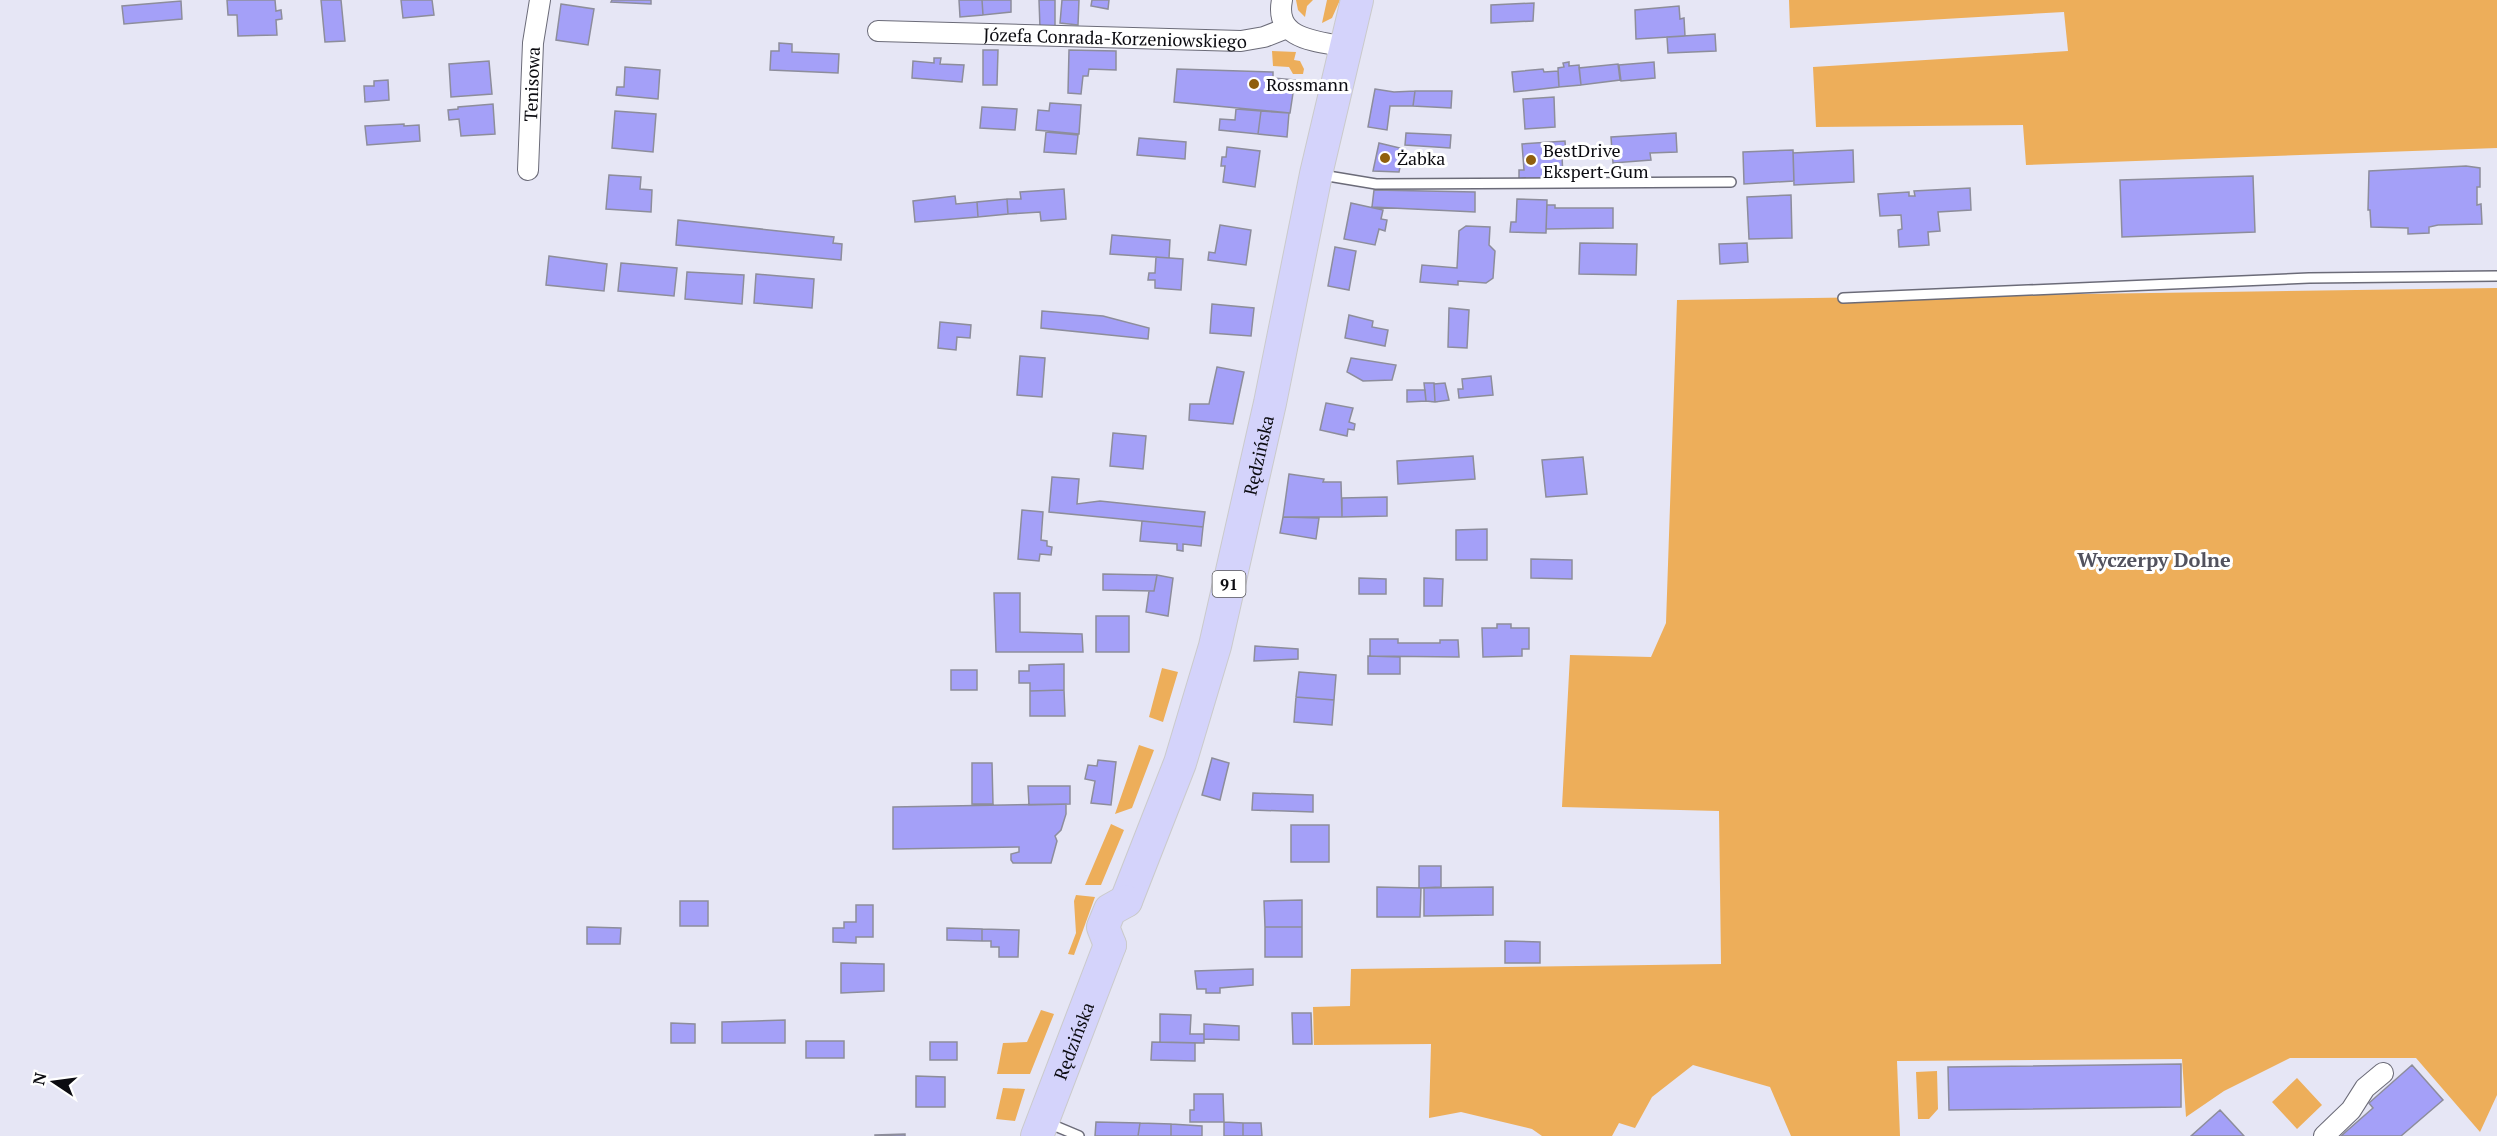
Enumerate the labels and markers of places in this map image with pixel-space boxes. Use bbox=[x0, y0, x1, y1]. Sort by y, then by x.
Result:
place label: Rossmann bbox=[1266, 72, 1349, 96]
marker: Rossmann bbox=[1247, 77, 1261, 91]
place label: BestDrive Ekspert-Gum bbox=[1543, 138, 1649, 183]
place label: Żabka bbox=[1397, 146, 1445, 170]
marker: Żabka bbox=[1378, 151, 1392, 165]
marker: BestDrive Ekspert-Gum bbox=[1524, 153, 1538, 167]

